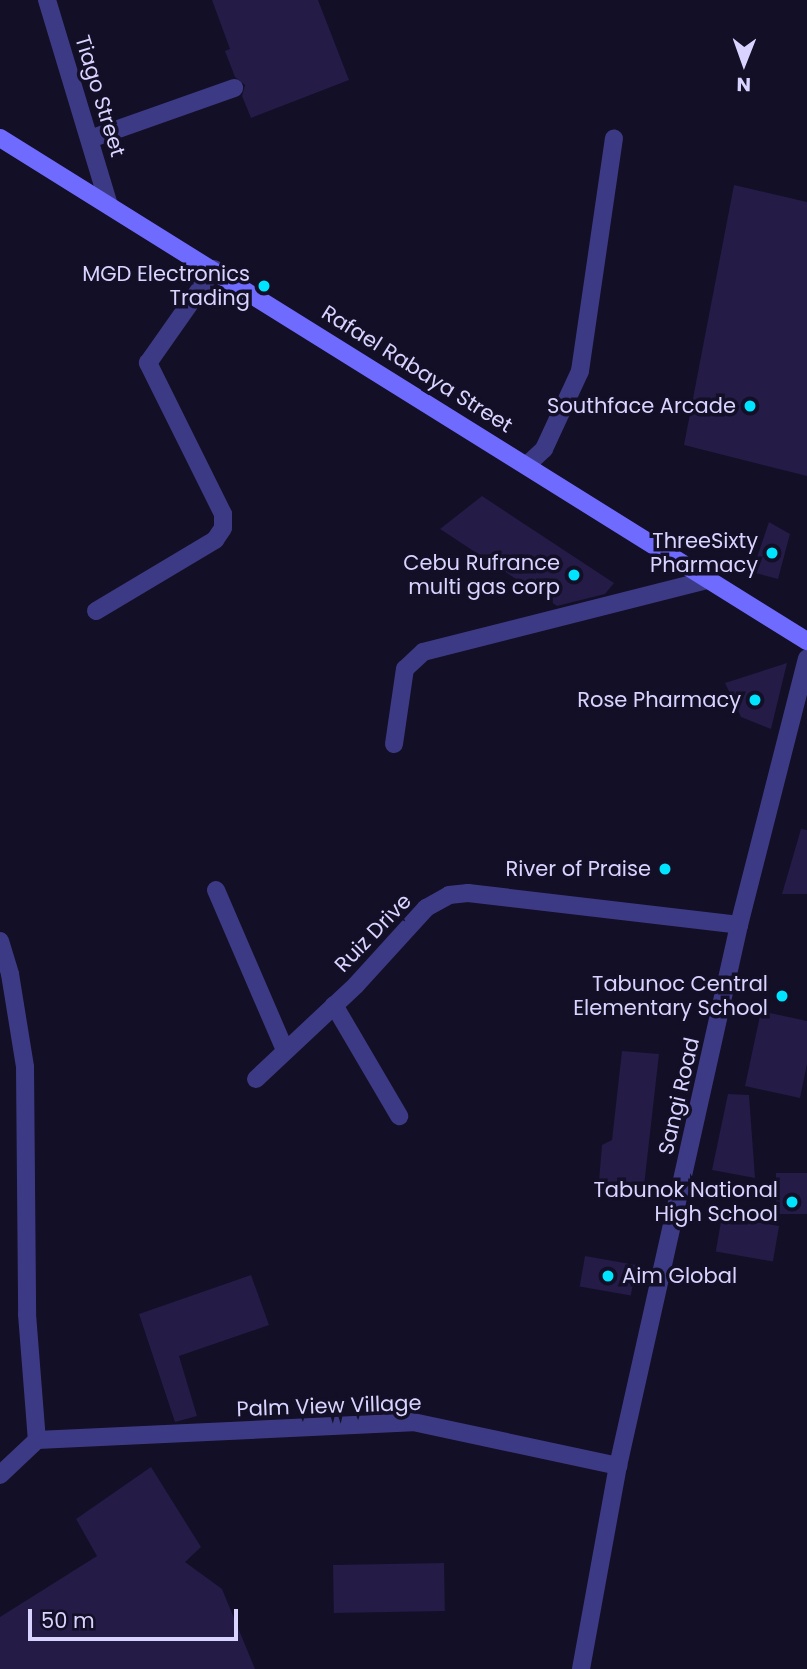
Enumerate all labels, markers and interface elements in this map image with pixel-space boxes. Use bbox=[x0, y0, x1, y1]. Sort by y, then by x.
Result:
north arrow bbox=[709, 28, 779, 98]
street label: Tiago Street bbox=[70, 32, 130, 160]
text: N bbox=[736, 71, 751, 98]
place label: MGD Electronics Trading bbox=[82, 261, 250, 311]
marker: MGD Electronics Trading bbox=[256, 278, 272, 294]
street label: Rafael Rabaya Street bbox=[317, 300, 517, 438]
place label: Southface Arcade bbox=[547, 393, 736, 419]
marker: Southface Arcade bbox=[742, 398, 758, 414]
place label: ThreeSixty Pharmacy bbox=[650, 528, 758, 578]
marker: ThreeSixty Pharmacy bbox=[764, 545, 780, 561]
place label: Cebu Rufrance multi gas corp bbox=[403, 550, 560, 600]
marker: Cebu Rufrance multi gas corp bbox=[566, 567, 582, 583]
place label: Rose Pharmacy bbox=[577, 687, 741, 713]
marker: Rose Pharmacy bbox=[747, 692, 763, 708]
place label: River of Praise bbox=[506, 856, 651, 882]
marker: River of Praise bbox=[657, 861, 673, 877]
street label: Ruiz Drive bbox=[329, 889, 417, 977]
place label: Tabunoc Central Elementary School bbox=[573, 971, 768, 1021]
marker: Tabunoc Central Elementary School bbox=[774, 988, 790, 1004]
street label: Sangi Road bbox=[653, 1035, 705, 1157]
place label: Tabunok National High School bbox=[593, 1177, 778, 1227]
marker: Tabunok National High School bbox=[784, 1194, 800, 1210]
place label: Aim Global bbox=[622, 1263, 737, 1289]
marker: Aim Global bbox=[600, 1268, 616, 1284]
street label: Palm View Village bbox=[236, 1390, 422, 1422]
scale bar bbox=[32, 1596, 242, 1640]
text: 50 m bbox=[41, 1606, 95, 1635]

